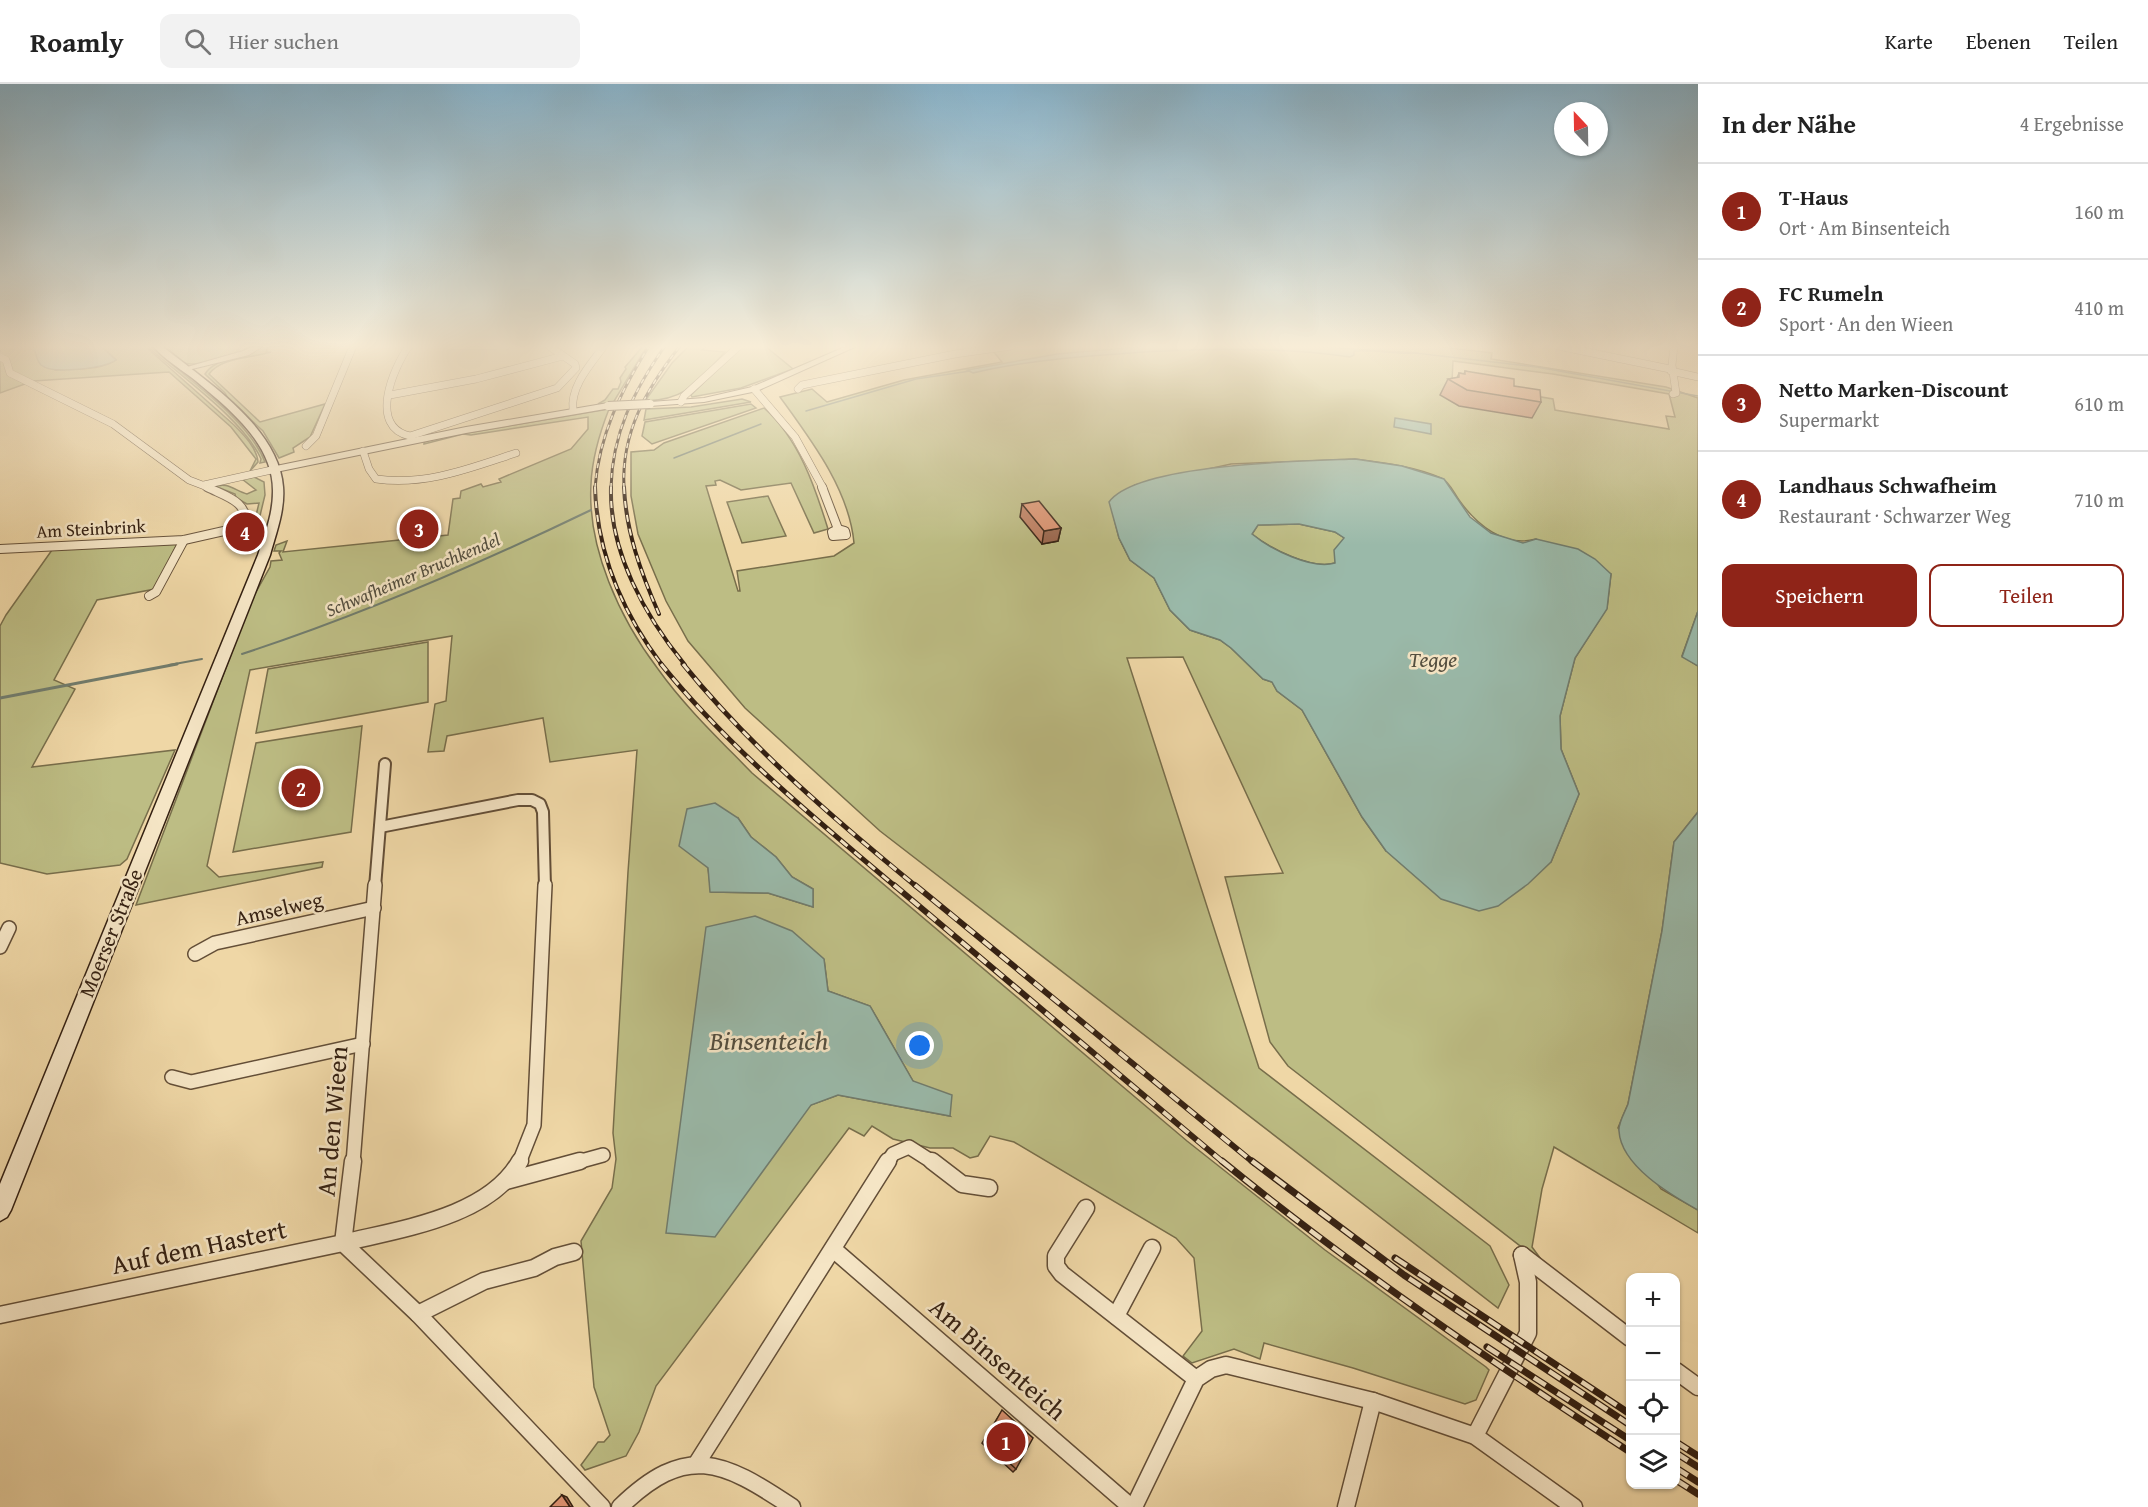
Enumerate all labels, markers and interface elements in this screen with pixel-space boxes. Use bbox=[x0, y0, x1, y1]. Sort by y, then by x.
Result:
search box bbox=[160, 14, 580, 68]
text: Roamly bbox=[30, 21, 124, 62]
icon: search bbox=[181, 25, 214, 58]
text: Hier suchen bbox=[229, 25, 339, 57]
text: Karte bbox=[1885, 26, 1933, 57]
text: Ebenen bbox=[1966, 26, 2031, 57]
text: Teilen bbox=[2064, 26, 2118, 57]
north arrow bbox=[1554, 102, 1608, 156]
text: In der Nähe bbox=[1722, 104, 1856, 143]
text: 4 Ergebnisse bbox=[2020, 109, 2124, 138]
text: T-Haus bbox=[1779, 181, 1849, 213]
text: 1 bbox=[1736, 197, 1747, 226]
text: 160 m bbox=[2074, 197, 2124, 226]
text: Ort · Am Binsenteich bbox=[1779, 213, 1950, 242]
text: FC Rumeln bbox=[1779, 277, 1883, 309]
text: 2 bbox=[1736, 293, 1747, 322]
text: 410 m bbox=[2074, 293, 2124, 322]
text: Sport · An den Wieen bbox=[1779, 309, 1953, 338]
text: Netto Marken-Discount bbox=[1779, 373, 2008, 405]
text: 3 bbox=[1736, 389, 1747, 418]
text: 610 m bbox=[2074, 389, 2124, 418]
text: Supermarkt bbox=[1779, 405, 1879, 434]
text: Landhaus Schwafheim bbox=[1779, 469, 1997, 501]
text: 4 bbox=[1736, 485, 1747, 514]
text: 710 m bbox=[2074, 485, 2124, 514]
text: Restaurant · Schwarzer Weg bbox=[1779, 501, 2011, 530]
pin: 3 bbox=[400, 506, 438, 552]
pin: 4 bbox=[226, 510, 264, 554]
street label: Am Steinbrink bbox=[36, 512, 147, 545]
water label: Schwafheimer Bruchkendel bbox=[321, 525, 505, 623]
button: Speichern bbox=[1722, 564, 1917, 627]
button: Teilen bbox=[1929, 564, 2124, 627]
water label: Tegge bbox=[1409, 643, 1457, 675]
pin: 2 bbox=[282, 766, 320, 810]
street label: Moerser Straße bbox=[71, 864, 150, 1002]
street label: Amselweg bbox=[232, 883, 326, 934]
water label: Binsenteich bbox=[709, 1020, 829, 1060]
your location bbox=[905, 1031, 934, 1060]
street label: An den Wieen bbox=[305, 1044, 358, 1198]
street label: Auf dem Hastert bbox=[108, 1209, 290, 1284]
map controls bbox=[1626, 1273, 1680, 1489]
button: + bbox=[1626, 1273, 1680, 1327]
street label: Am Binsenteich bbox=[921, 1288, 1076, 1430]
button: − bbox=[1626, 1327, 1680, 1381]
button: locate bbox=[1626, 1381, 1680, 1435]
pin: 1 bbox=[986, 1420, 1026, 1464]
button: layers bbox=[1626, 1435, 1680, 1489]

